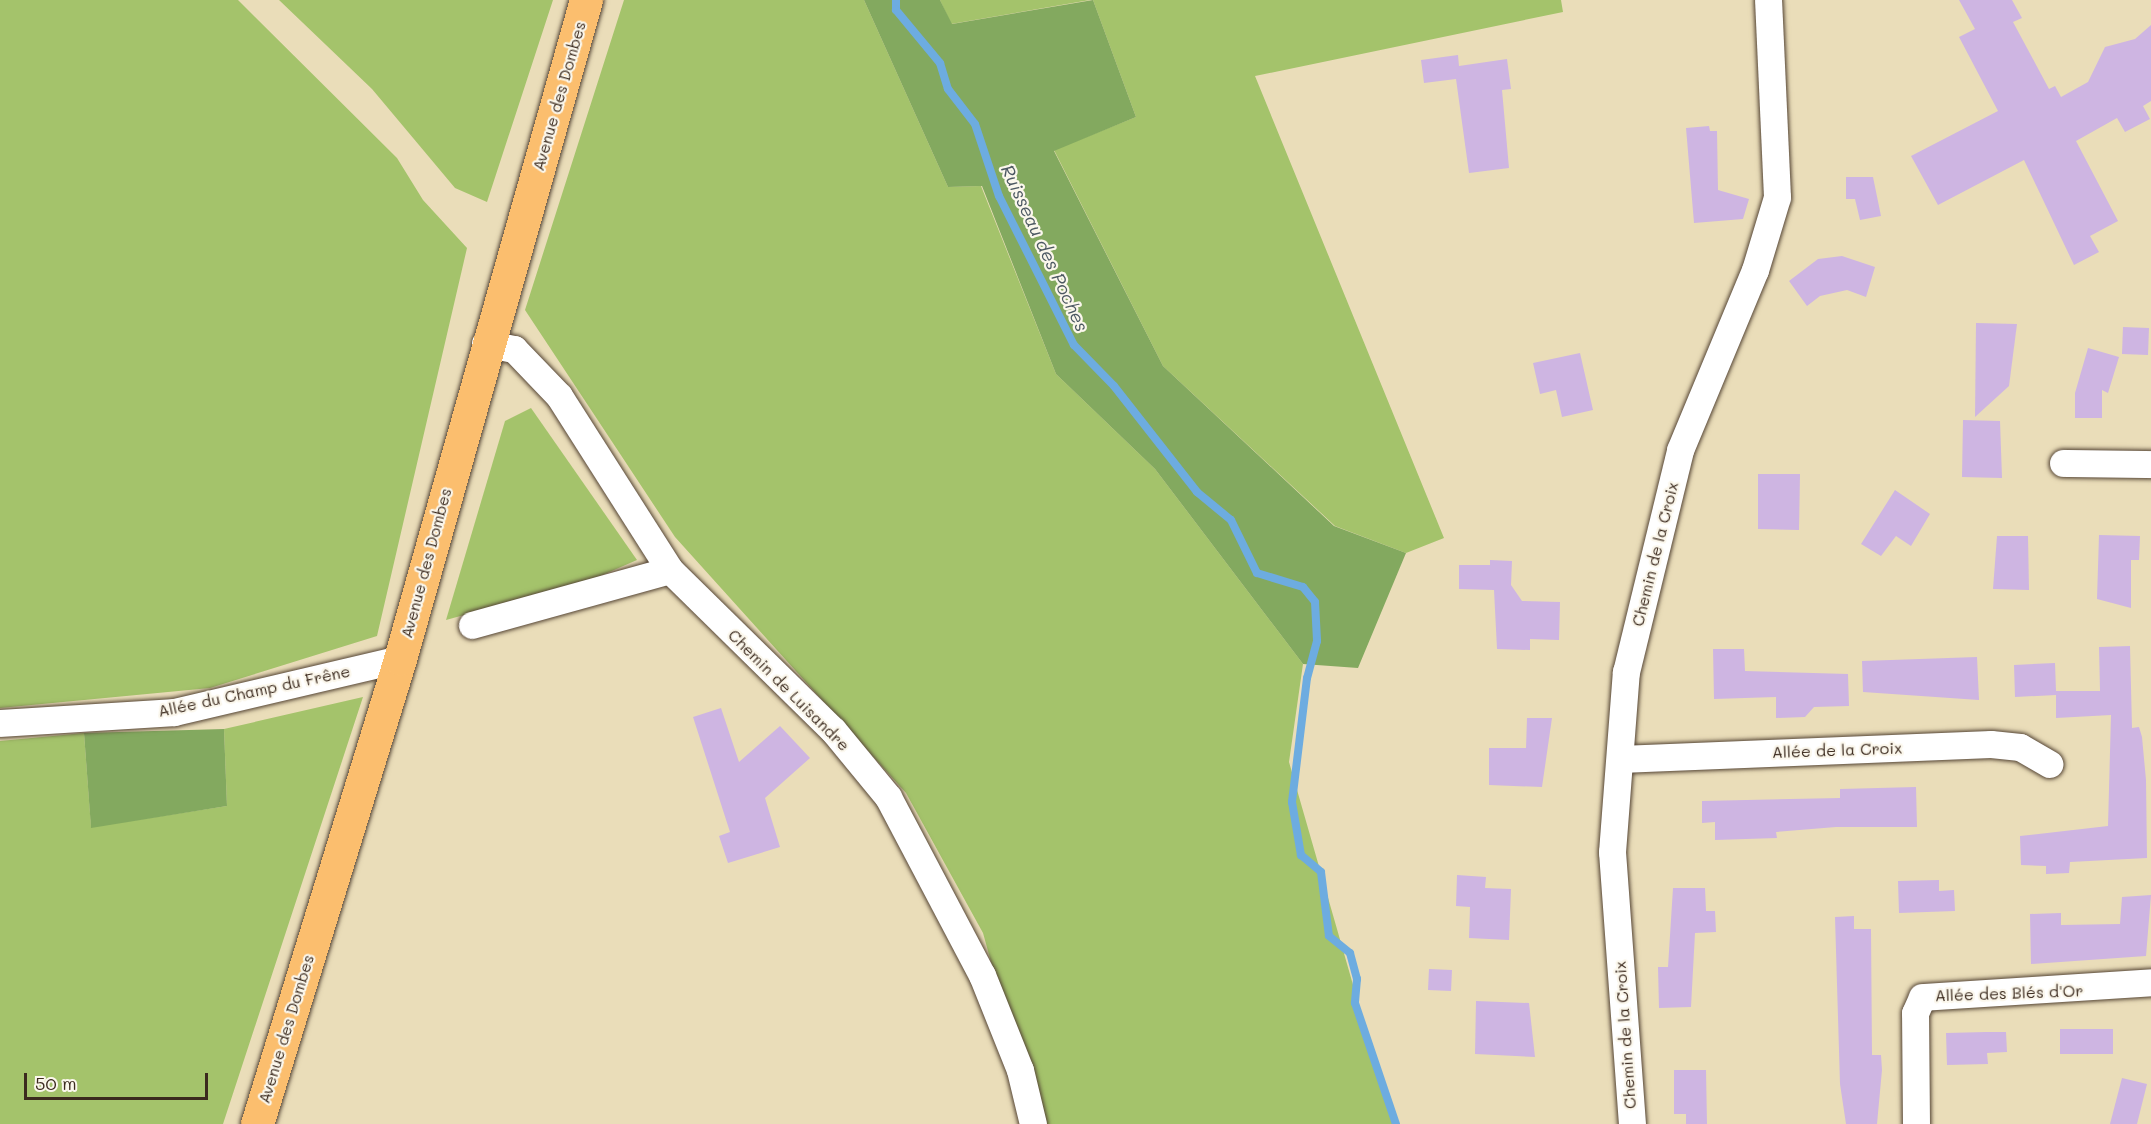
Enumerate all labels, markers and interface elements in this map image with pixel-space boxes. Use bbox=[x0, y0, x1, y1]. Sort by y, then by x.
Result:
street label: Avenue des Dombes bbox=[528, 19, 590, 173]
water label: Ruisseau des Poches bbox=[997, 161, 1093, 335]
street label: Chemin de la Croix bbox=[1628, 480, 1682, 628]
street label: Avenue des Dombes bbox=[397, 486, 455, 640]
street label: Chemin de Luisandre bbox=[724, 625, 854, 755]
street label: Allée du Champ du Frêne bbox=[156, 661, 352, 721]
street label: Allée de la Croix bbox=[1772, 738, 1902, 762]
street label: Avenue des Dombes bbox=[254, 952, 318, 1106]
street label: Chemin de la Croix bbox=[1610, 960, 1640, 1110]
street label: Allée des Blés d'Or bbox=[1934, 981, 2084, 1005]
scale bar bbox=[27, 1061, 212, 1099]
text: 50 m bbox=[35, 1071, 77, 1095]

